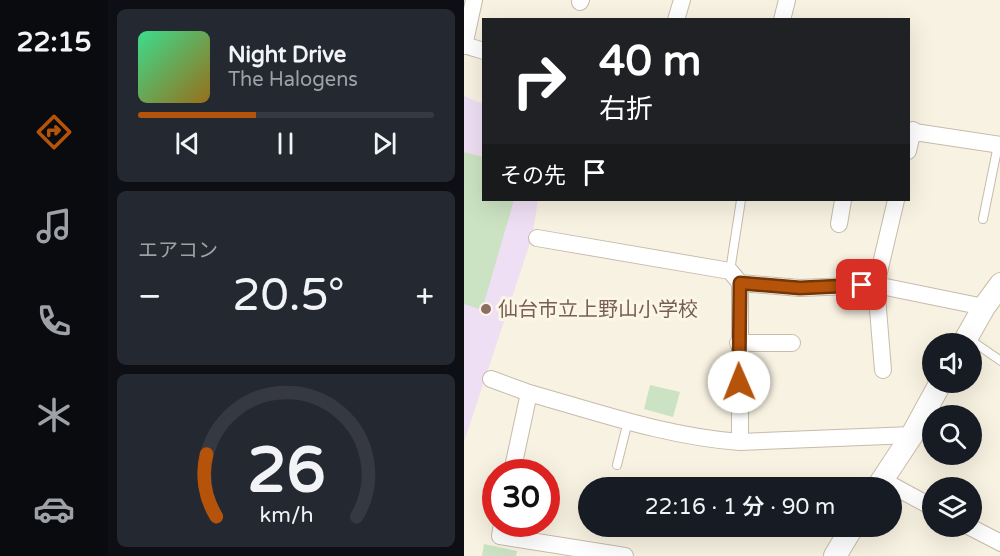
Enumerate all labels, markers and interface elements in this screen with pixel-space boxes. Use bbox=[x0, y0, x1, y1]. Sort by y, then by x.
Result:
text: 22:15 bbox=[17, 26, 91, 59]
text: 40 m bbox=[599, 36, 701, 87]
text: Night Drive bbox=[228, 42, 346, 68]
icon: right bbox=[500, 42, 578, 120]
text: The Halogens bbox=[228, 68, 358, 92]
text: 右折 bbox=[599, 93, 653, 126]
icon: directions bbox=[33, 111, 75, 153]
icon: previous bbox=[171, 127, 204, 160]
icon: pause bbox=[269, 127, 302, 160]
icon: next bbox=[368, 127, 401, 160]
icon: arrive bbox=[578, 156, 611, 189]
text: その先 bbox=[500, 163, 566, 189]
icon: music bbox=[33, 205, 75, 247]
text: エアコン bbox=[138, 239, 218, 263]
pin bbox=[836, 259, 887, 310]
icon: arrive bbox=[845, 268, 878, 301]
text: 20.5° bbox=[232, 269, 345, 323]
text: − bbox=[138, 277, 162, 316]
text: + bbox=[415, 277, 434, 316]
place label: 仙台市立上野山小学校 bbox=[498, 298, 698, 322]
icon: phone bbox=[33, 300, 75, 342]
marker: 仙台市立上野山小学校 bbox=[479, 302, 493, 316]
map controls bbox=[922, 333, 982, 537]
button: sound bbox=[922, 333, 982, 393]
position arrow bbox=[707, 350, 771, 414]
icon: climate bbox=[33, 394, 75, 436]
button: search bbox=[922, 405, 982, 465]
text: 26 bbox=[247, 435, 325, 510]
speed limit sign: 30 bbox=[482, 459, 560, 537]
button: layers bbox=[922, 477, 982, 537]
icon: car bbox=[33, 488, 75, 530]
text: 22:16 · 1 分 · 90 m bbox=[645, 494, 835, 520]
text: km/h bbox=[259, 503, 313, 529]

